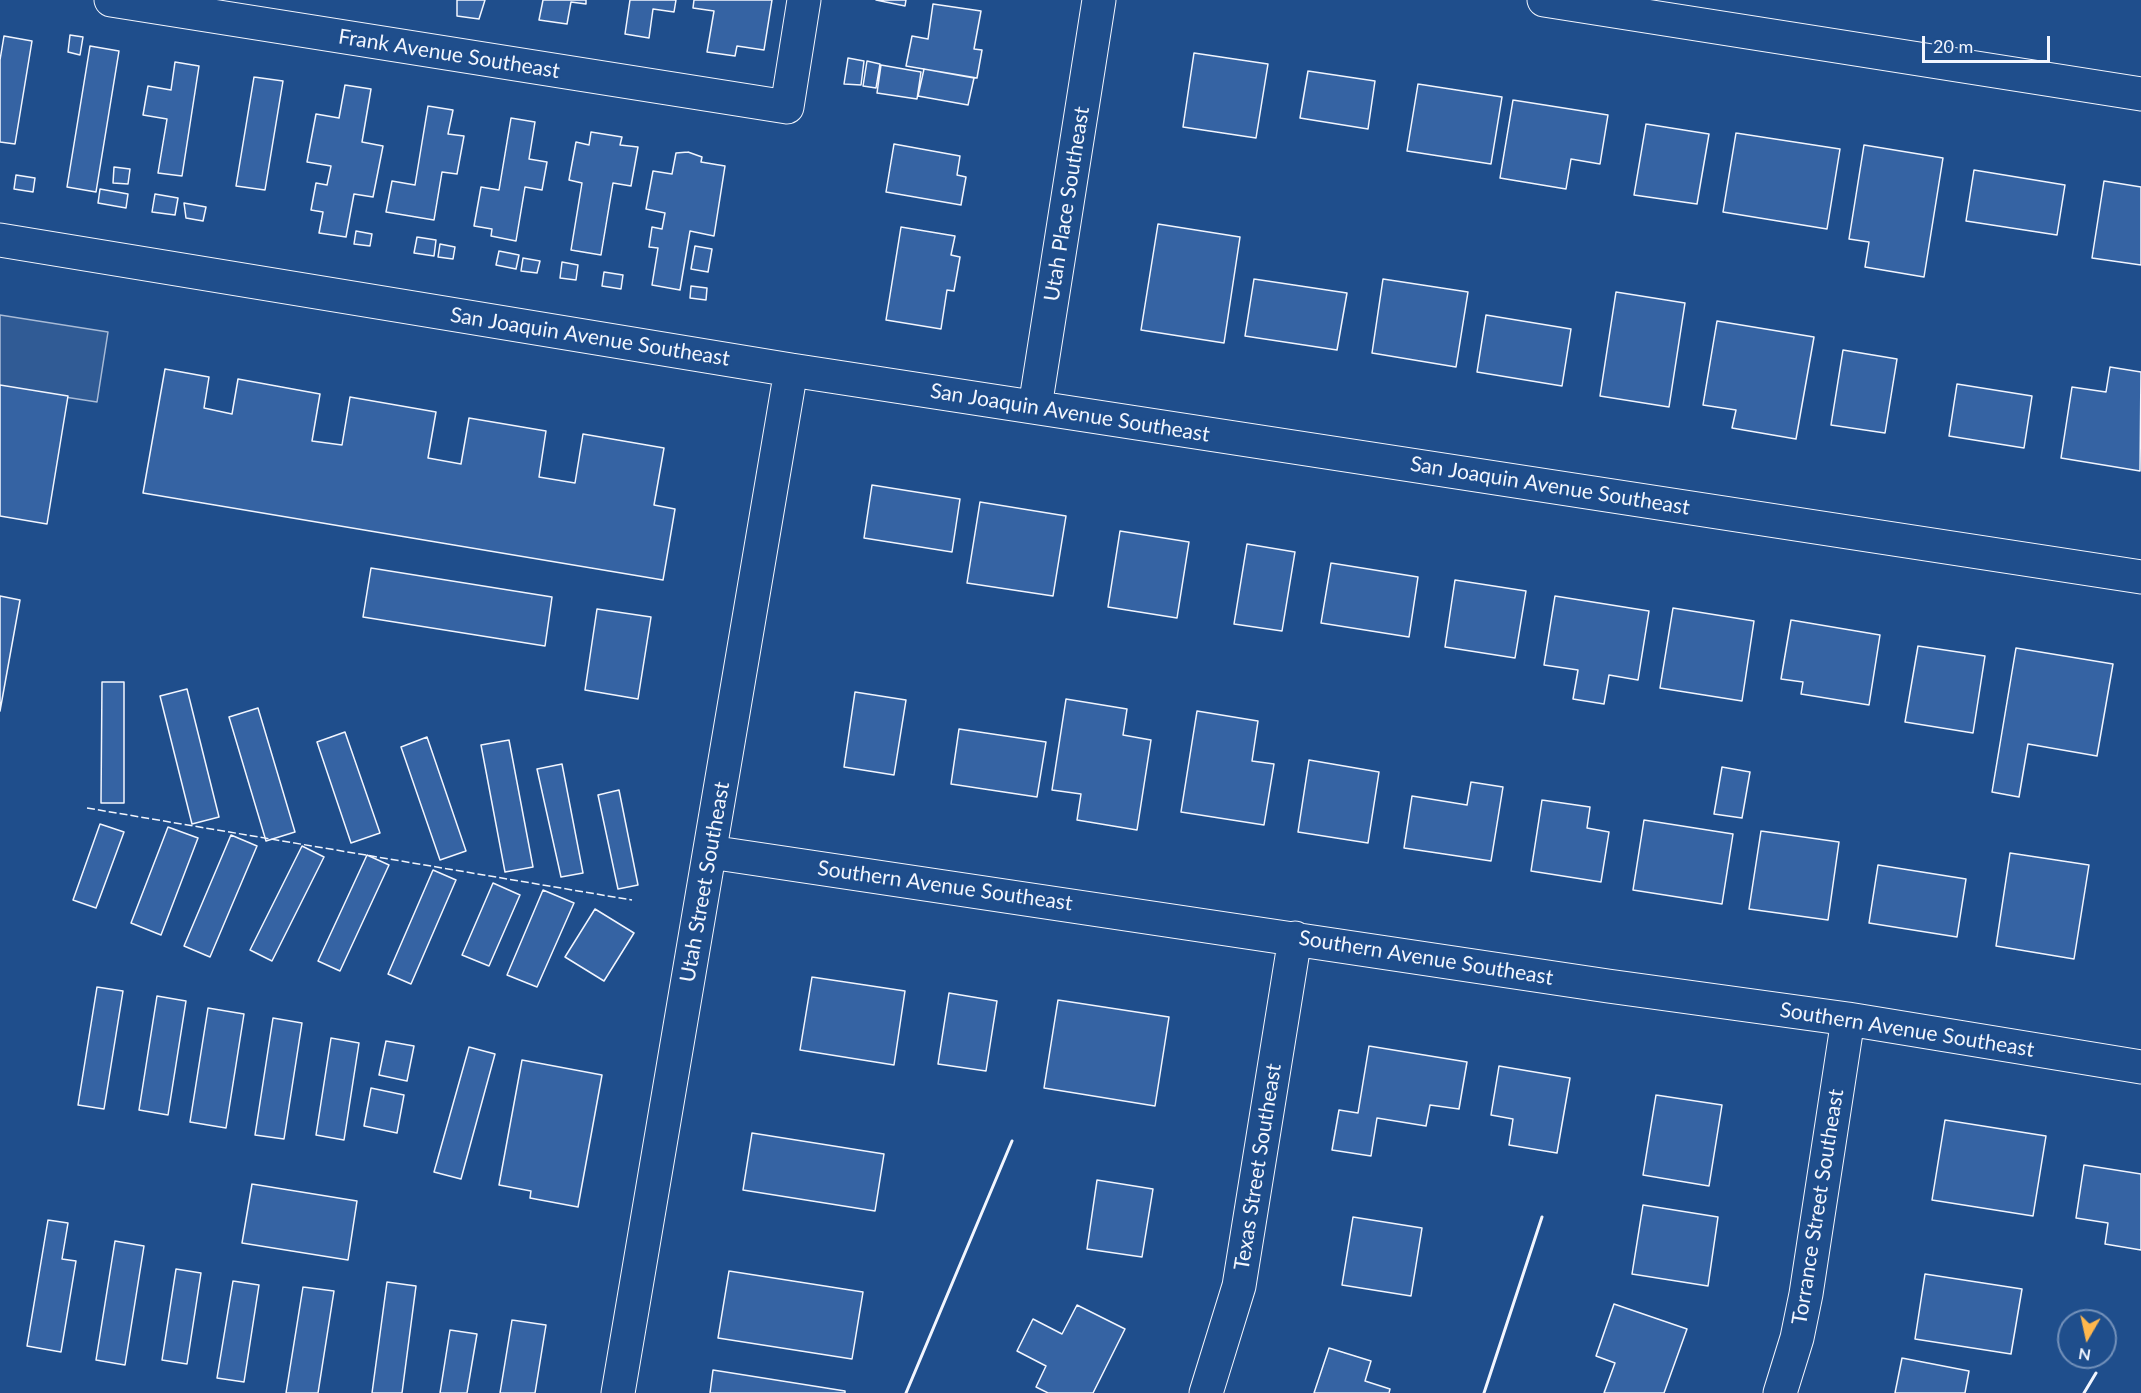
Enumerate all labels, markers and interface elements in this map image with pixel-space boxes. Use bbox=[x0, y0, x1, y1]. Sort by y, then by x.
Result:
street label: Frank Avenue Southeast bbox=[336, 24, 562, 84]
scale bar bbox=[1925, 24, 2052, 62]
text: 20 m bbox=[1933, 35, 1973, 57]
street label: Utah Place Southeast bbox=[1039, 105, 1095, 303]
street label: San Joaquin Avenue Southeast bbox=[449, 302, 731, 372]
street label: San Joaquin Avenue Southeast bbox=[929, 378, 1211, 448]
street label: San Joaquin Avenue Southeast bbox=[1409, 451, 1691, 521]
street label: Utah Street Southeast bbox=[675, 780, 735, 984]
street label: Southern Avenue Southeast bbox=[816, 856, 1074, 916]
street label: Southern Avenue Southeast bbox=[1297, 925, 1555, 991]
street label: Southern Avenue Southeast bbox=[1778, 997, 2036, 1063]
street label: Texas Street Southeast bbox=[1229, 1062, 1287, 1272]
street label: Torrance Street Southeast bbox=[1787, 1087, 1849, 1327]
north arrow bbox=[2057, 1309, 2117, 1369]
text: N bbox=[2077, 1345, 2092, 1366]

